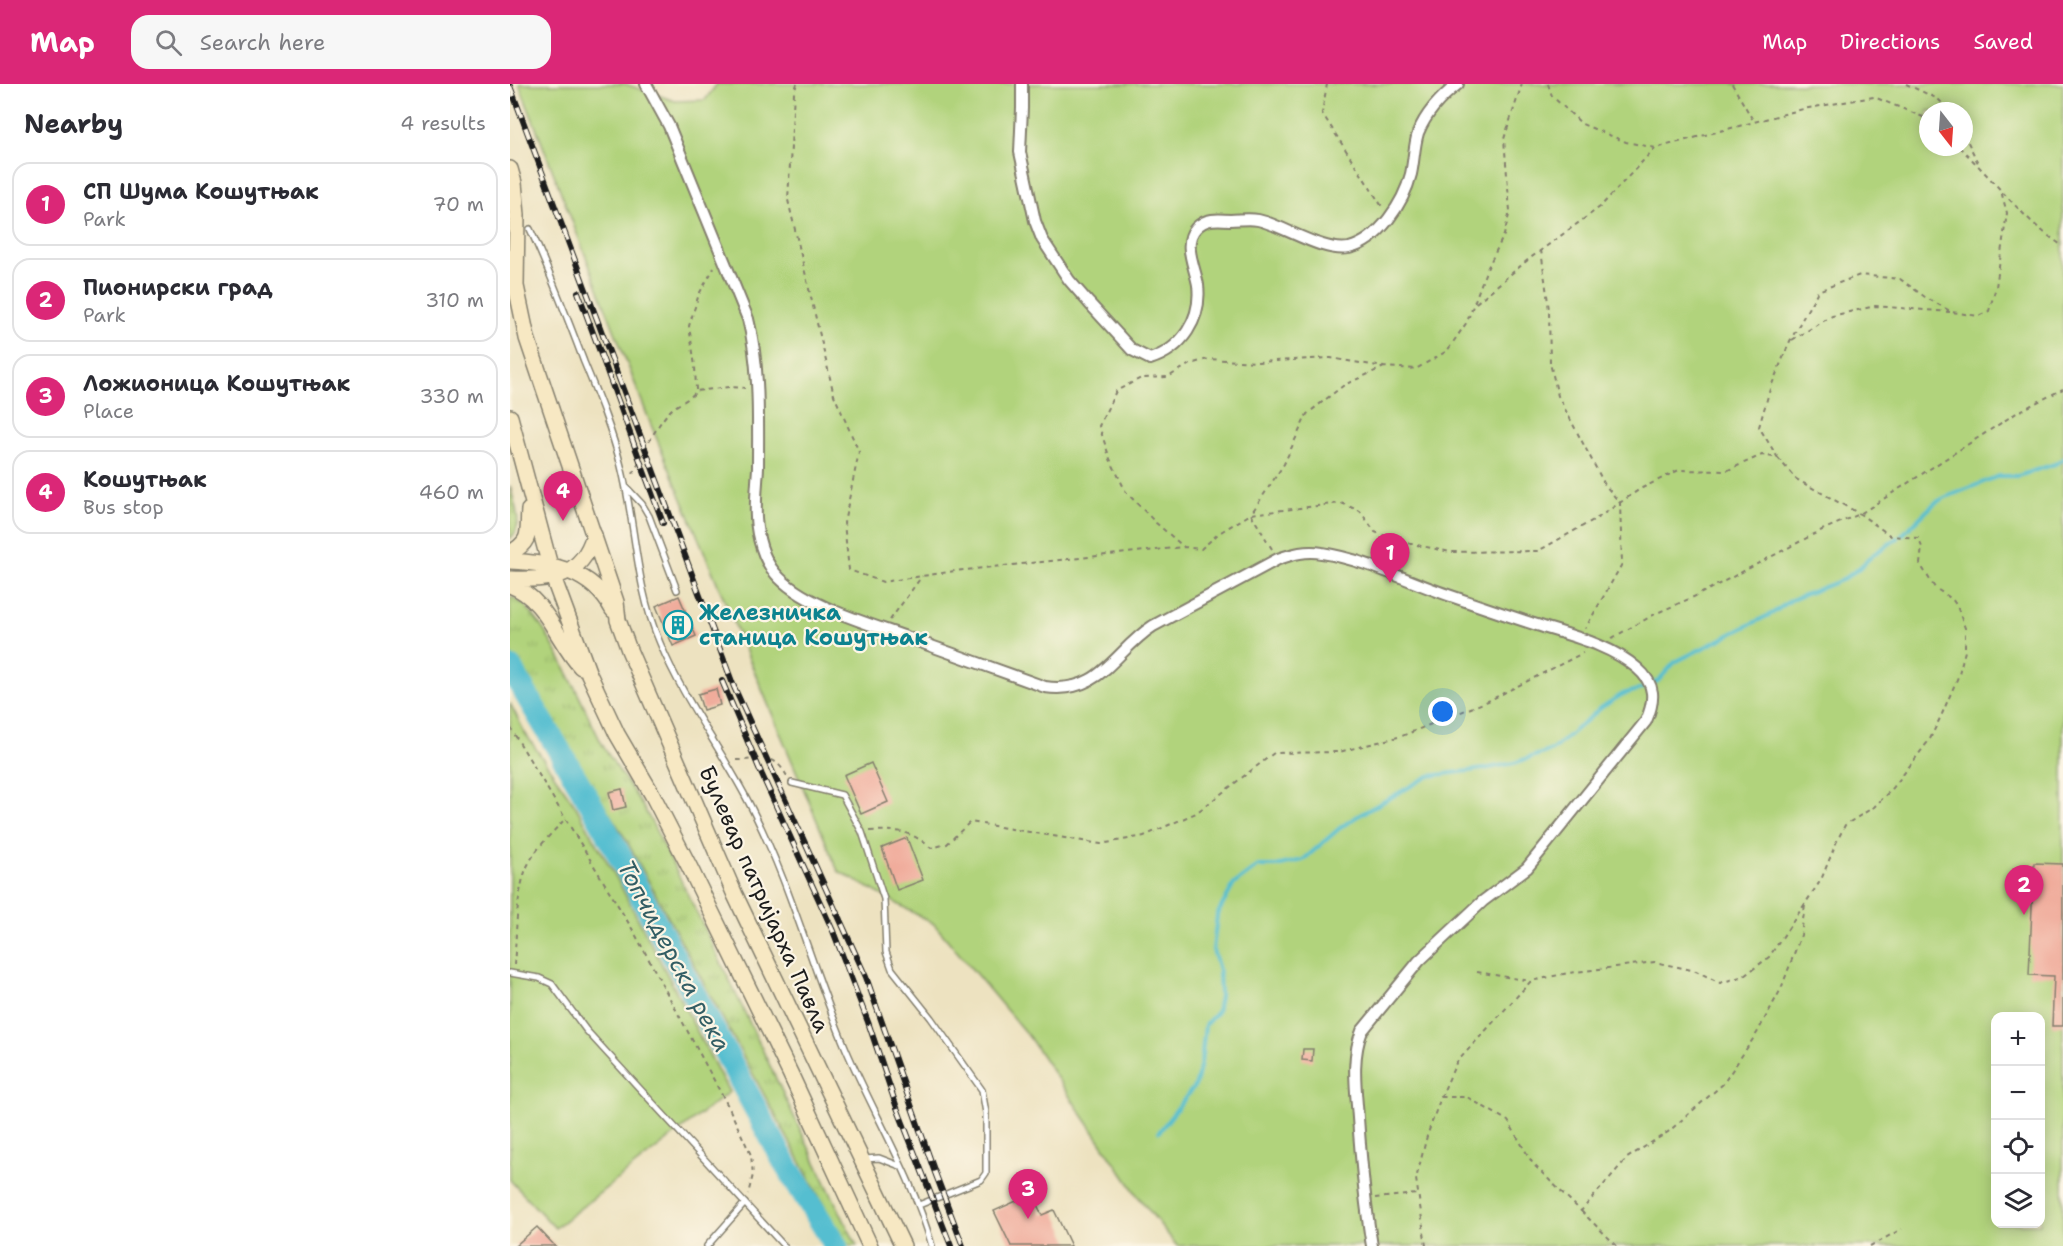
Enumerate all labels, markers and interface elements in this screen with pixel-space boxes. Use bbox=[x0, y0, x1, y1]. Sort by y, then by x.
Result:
search box bbox=[131, 15, 551, 69]
text: Map bbox=[30, 23, 95, 61]
icon: search bbox=[152, 26, 185, 59]
text: Search here bbox=[200, 28, 325, 57]
text: Map bbox=[1762, 28, 1807, 56]
text: Directions bbox=[1840, 28, 1940, 56]
text: Saved bbox=[1973, 28, 2033, 56]
north arrow bbox=[1919, 102, 1973, 156]
text: Nearby bbox=[24, 106, 123, 141]
text: 4 results bbox=[400, 110, 486, 136]
text: СП Шума Кошутњак bbox=[83, 177, 319, 206]
text: 1 bbox=[41, 191, 50, 217]
text: 70 m bbox=[432, 191, 484, 217]
text: Park bbox=[83, 206, 126, 232]
text: Пионирски град bbox=[83, 273, 273, 302]
text: 2 bbox=[39, 287, 53, 313]
text: 310 m bbox=[425, 287, 484, 313]
text: Park bbox=[83, 302, 126, 328]
text: Ложионица Кошутњак bbox=[83, 369, 350, 398]
text: 3 bbox=[39, 383, 53, 409]
text: 330 m bbox=[420, 383, 484, 409]
text: Place bbox=[83, 398, 134, 424]
text: Кошутњак bbox=[83, 465, 207, 494]
pin: 4 bbox=[544, 472, 582, 521]
text: 4 bbox=[39, 479, 53, 505]
text: 460 m bbox=[419, 479, 484, 505]
text: Bus stop bbox=[83, 494, 164, 520]
pin: 1 bbox=[1370, 534, 1410, 583]
place label: Железничка станица Кошутњак bbox=[699, 598, 928, 652]
building icon: Железничка станица Кошутњак bbox=[662, 609, 694, 641]
your location bbox=[1428, 697, 1457, 726]
street label: Булевар патријарха Павла bbox=[692, 761, 837, 1038]
water label: Топчидерска река bbox=[610, 854, 738, 1058]
pin: 2 bbox=[2004, 866, 2044, 915]
map controls bbox=[1991, 1012, 2045, 1228]
button: + bbox=[1991, 1012, 2045, 1066]
button: − bbox=[1991, 1066, 2045, 1120]
button: locate bbox=[1991, 1120, 2045, 1174]
pin: 3 bbox=[1008, 1170, 1048, 1219]
button: layers bbox=[1991, 1174, 2045, 1228]

